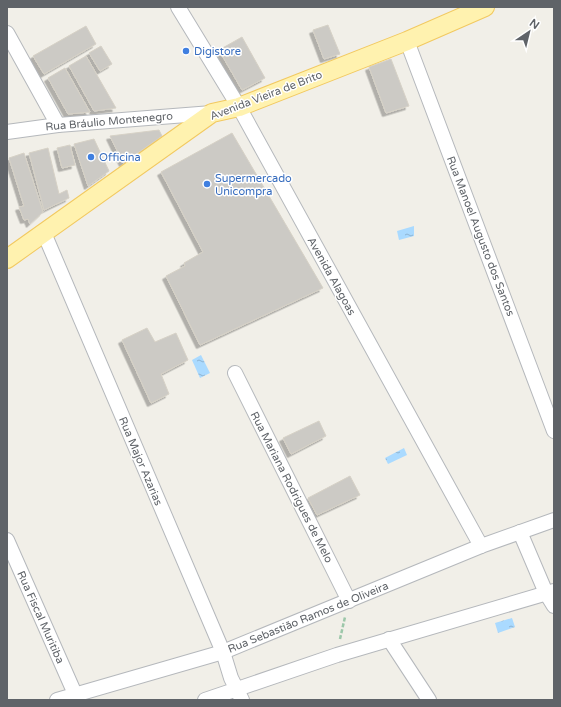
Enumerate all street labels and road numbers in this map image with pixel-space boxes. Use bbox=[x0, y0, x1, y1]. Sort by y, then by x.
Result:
street label: Avenida Vieira de Brito bbox=[208, 68, 324, 123]
street label: Rua Bráulio Montenegro bbox=[45, 109, 174, 134]
street label: Rua Manoel Augusto dos Santos bbox=[444, 154, 517, 318]
street label: Avenida Alagoas bbox=[305, 235, 358, 318]
street label: Rua Mariana Rodrigues de Melo bbox=[248, 410, 336, 565]
street label: Rua Major Azarias bbox=[116, 415, 165, 508]
street label: Rua Fiscal Muritiba bbox=[14, 569, 67, 666]
street label: Rua Sebastião Ramos de Oliveira bbox=[226, 579, 390, 656]

